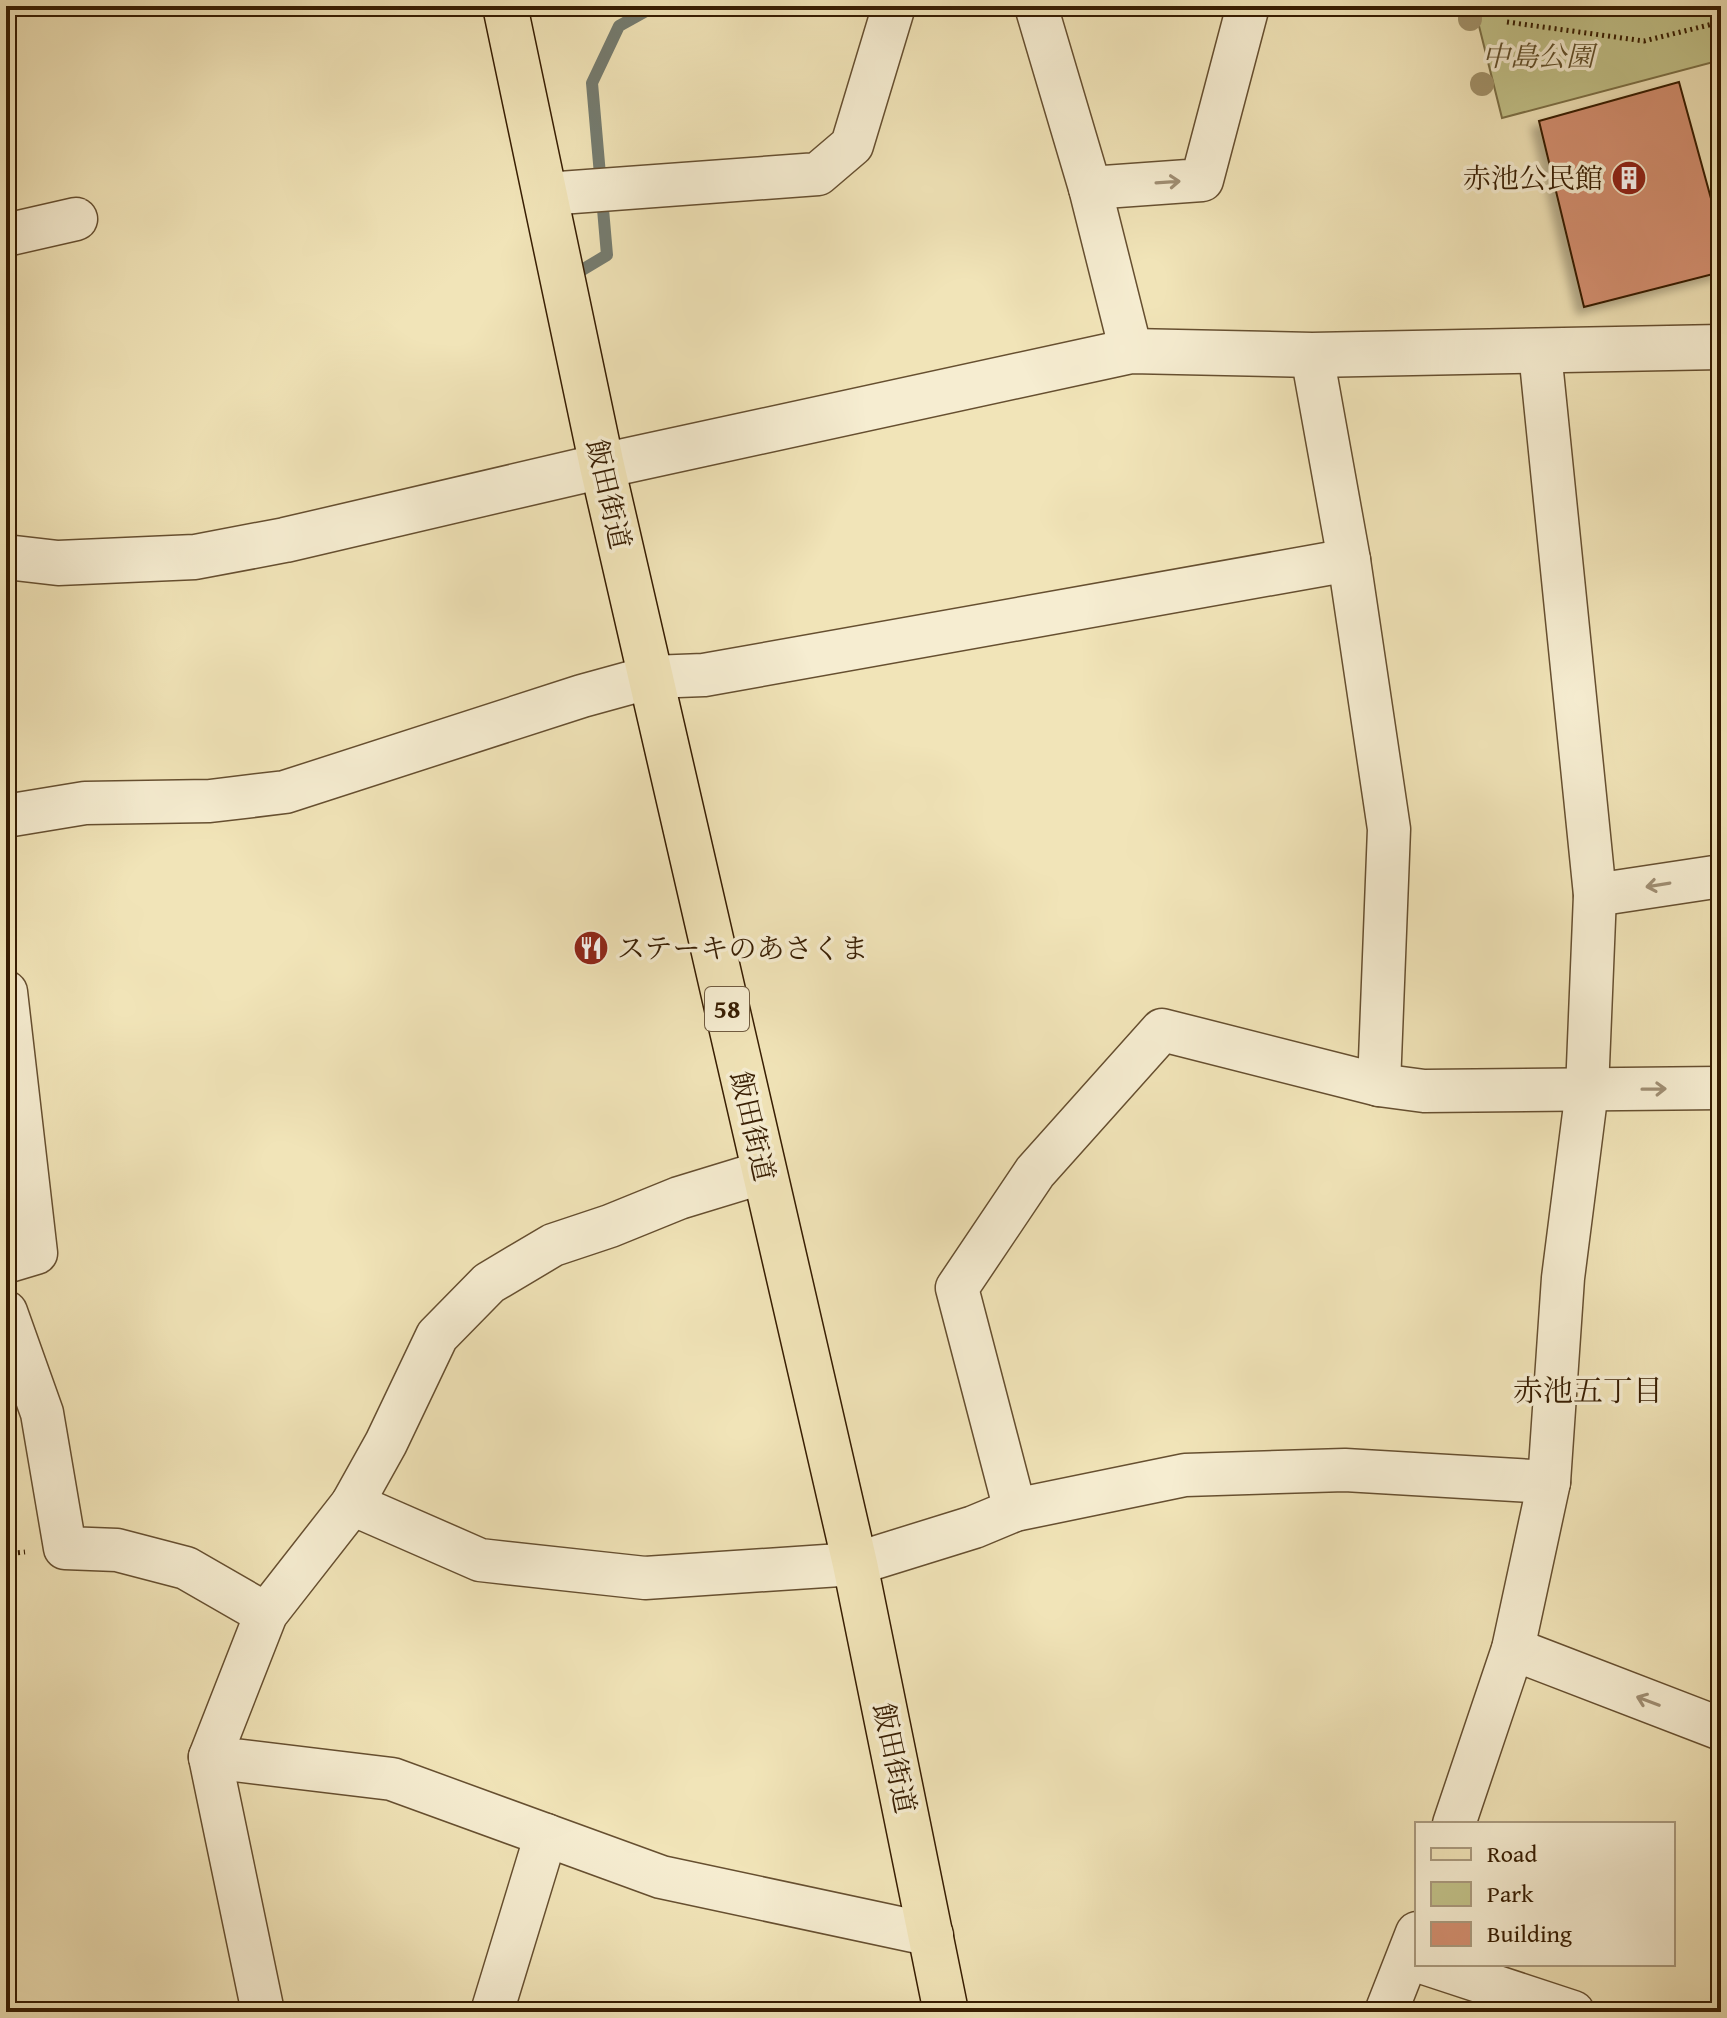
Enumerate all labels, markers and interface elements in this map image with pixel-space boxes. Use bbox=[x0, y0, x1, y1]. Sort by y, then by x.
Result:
park label: 中島公園 bbox=[1482, 35, 1598, 76]
place label: 赤池公民館 bbox=[1463, 157, 1603, 198]
building icon: 赤池公民館 bbox=[1610, 159, 1648, 197]
one-way arrow bbox=[1154, 174, 1181, 189]
street label: 飯田街道 bbox=[577, 435, 642, 553]
one-way arrow bbox=[1646, 879, 1671, 894]
place label: ステーキのあさくま bbox=[617, 927, 868, 968]
restaurant icon: ステーキのあさくま bbox=[572, 929, 610, 967]
road number: 58 bbox=[705, 987, 749, 1031]
street label: 飯田街道 bbox=[721, 1067, 786, 1185]
one-way arrow bbox=[1640, 1081, 1667, 1097]
district label: 赤池五丁目 bbox=[1513, 1368, 1663, 1412]
one-way arrow bbox=[1636, 1693, 1661, 1707]
street label: 飯田街道 bbox=[864, 1699, 927, 1817]
legend bbox=[1415, 1822, 1675, 1966]
text: Road bbox=[1487, 1836, 1537, 1871]
text: Park bbox=[1487, 1876, 1534, 1911]
text: Building bbox=[1487, 1916, 1572, 1951]

